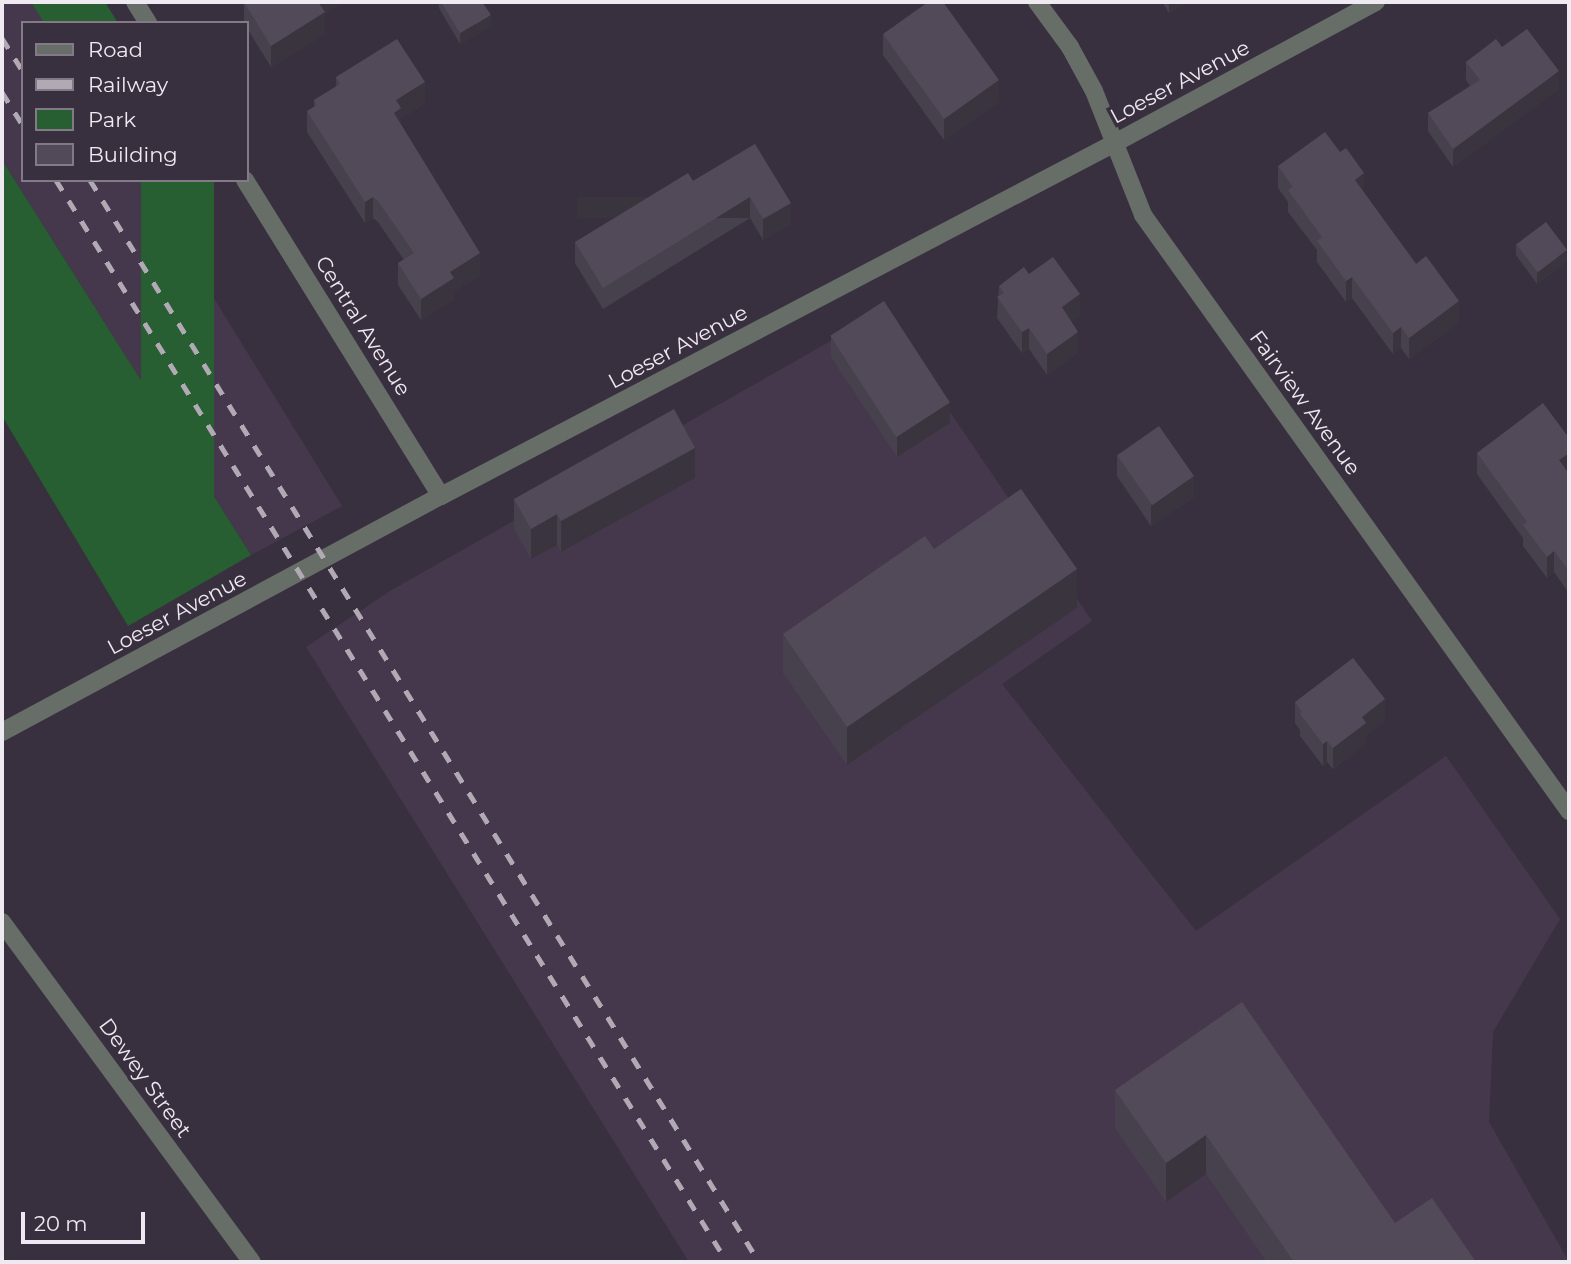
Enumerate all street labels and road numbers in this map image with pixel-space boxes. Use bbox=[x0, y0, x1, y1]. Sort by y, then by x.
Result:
street label: Loeser Avenue bbox=[1106, 35, 1254, 129]
street label: Central Avenue bbox=[310, 251, 416, 401]
street label: Loeser Avenue bbox=[604, 300, 752, 394]
street label: Fairview Avenue bbox=[1244, 326, 1366, 480]
street label: Loeser Avenue bbox=[103, 566, 251, 660]
street label: Dewey Street bbox=[93, 1014, 197, 1142]

